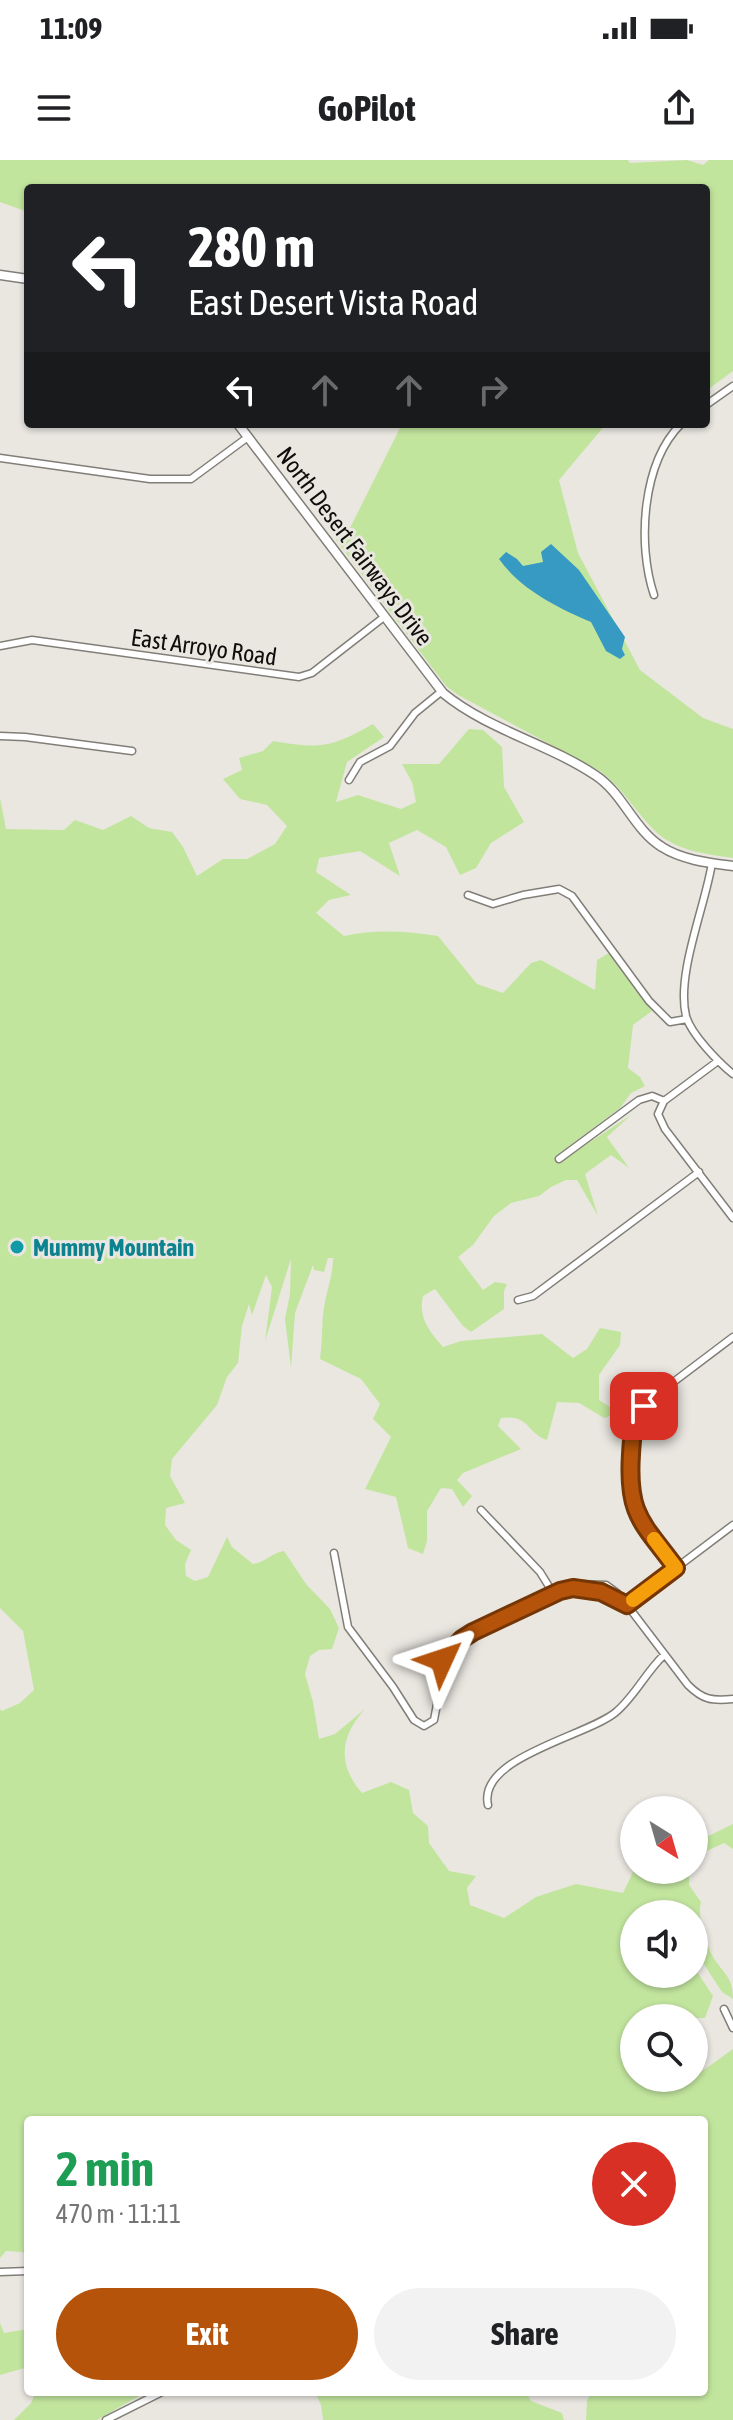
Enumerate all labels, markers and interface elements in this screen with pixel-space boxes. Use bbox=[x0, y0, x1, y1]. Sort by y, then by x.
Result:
text: 11:09 bbox=[40, 11, 102, 45]
icon: menu bbox=[32, 86, 76, 130]
icon: share bbox=[657, 86, 701, 130]
text: GoPilot bbox=[317, 87, 416, 129]
text: 280 m bbox=[188, 215, 315, 279]
icon: left bbox=[56, 216, 160, 320]
text: East Desert Vista Road bbox=[188, 281, 479, 323]
icon: left bbox=[219, 368, 263, 412]
icon: ahead bbox=[303, 368, 347, 412]
icon: ahead bbox=[387, 368, 431, 412]
icon: right bbox=[471, 368, 515, 412]
street label: North Desert Fairways Drive bbox=[272, 442, 438, 650]
street label: East Arroyo Road bbox=[129, 623, 279, 671]
place label: Mummy Mountain bbox=[33, 1234, 194, 1261]
marker: Mummy Mountain bbox=[8, 1238, 26, 1256]
pin bbox=[610, 1372, 678, 1440]
icon: arrive bbox=[622, 1384, 666, 1428]
position arrow bbox=[400, 1618, 484, 1702]
north arrow bbox=[620, 1796, 708, 1884]
map controls bbox=[620, 1796, 708, 2092]
button: sound bbox=[620, 1900, 708, 1988]
button: search bbox=[620, 2004, 708, 2092]
text: 2 min bbox=[56, 2141, 154, 2196]
button: close bbox=[592, 2142, 676, 2226]
text: 470 m · 11:11 bbox=[56, 2199, 181, 2229]
button: Exit bbox=[56, 2288, 358, 2380]
button: Share bbox=[374, 2288, 676, 2380]

